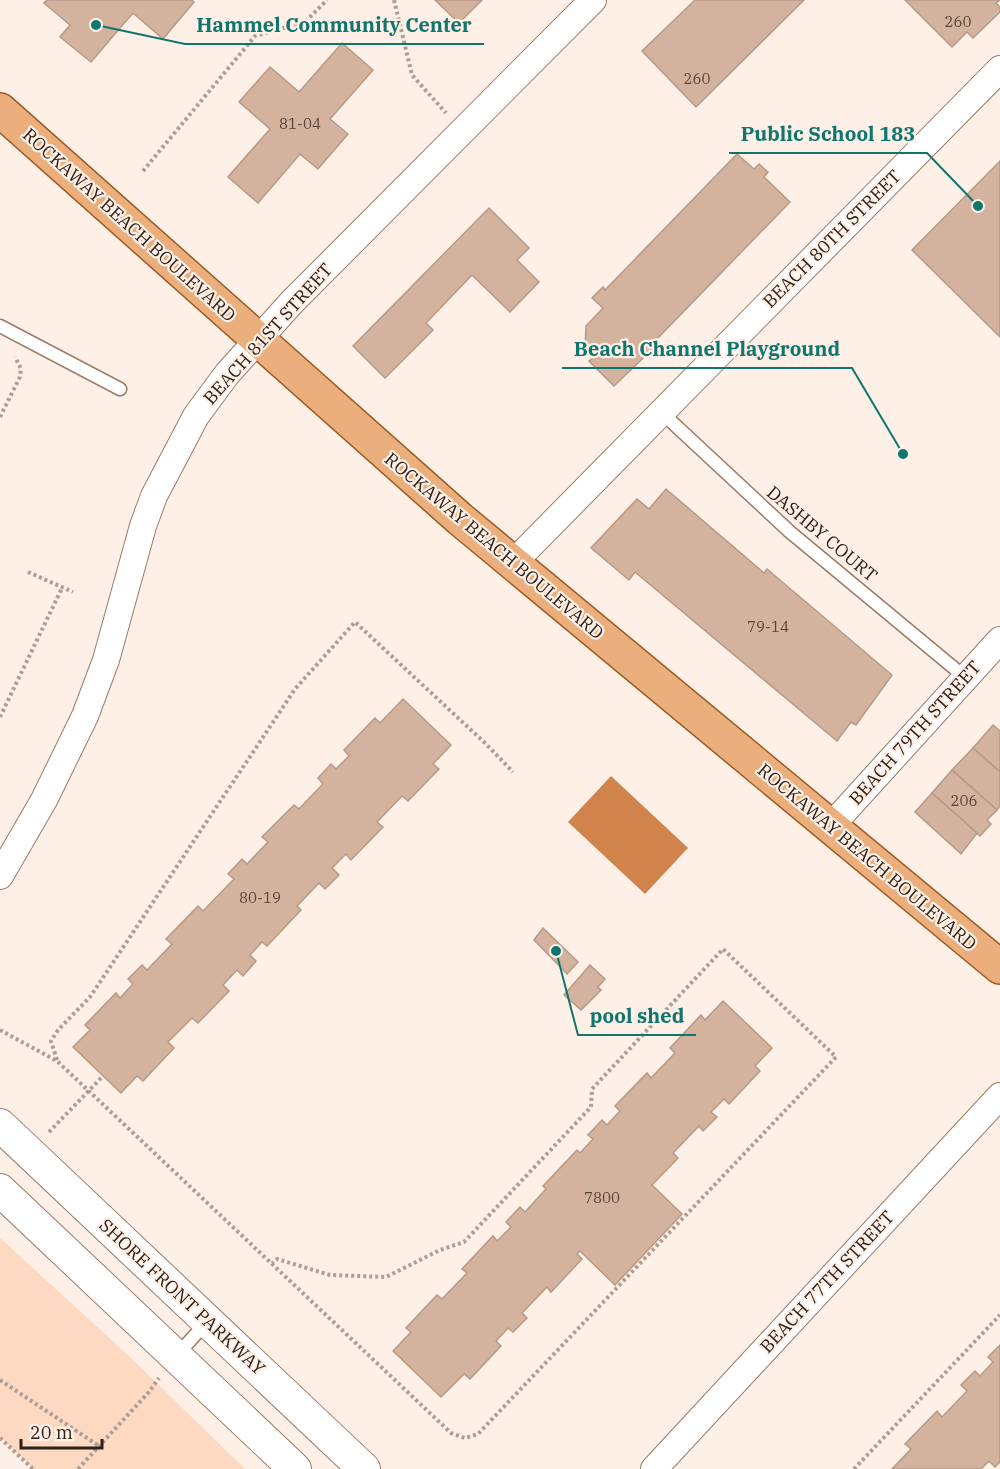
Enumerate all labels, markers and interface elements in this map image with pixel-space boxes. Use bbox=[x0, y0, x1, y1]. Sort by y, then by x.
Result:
callout: Hammel Community Center bbox=[185, 6, 484, 44]
text: Hammel Community Center bbox=[196, 11, 472, 38]
house number: 260 bbox=[944, 12, 972, 31]
house number: 260 bbox=[683, 69, 711, 88]
house number: 81-04 bbox=[279, 114, 321, 133]
callout: Public School 183 bbox=[729, 115, 927, 153]
text: Public School 183 bbox=[741, 120, 915, 147]
street label: ROCKAWAY BEACH BOULEVARD bbox=[18, 123, 241, 326]
street label: BEACH 80TH STREET bbox=[758, 165, 906, 313]
street label: BEACH 81ST STREET bbox=[198, 258, 337, 409]
callout: Beach Channel Playground bbox=[562, 330, 852, 368]
text: Beach Channel Playground bbox=[574, 335, 841, 362]
street label: ROCKAWAY BEACH BOULEVARD bbox=[380, 447, 609, 644]
street label: DASHBY COURT bbox=[762, 481, 883, 587]
house number: 79-14 bbox=[747, 617, 789, 636]
street label: BEACH 79TH STREET bbox=[844, 656, 986, 810]
street label: ROCKAWAY BEACH BOULEVARD bbox=[753, 758, 982, 955]
house number: 206 bbox=[950, 791, 978, 810]
house number: 80-19 bbox=[239, 888, 281, 907]
callout: pool shed bbox=[578, 997, 696, 1035]
text: pool shed bbox=[590, 1002, 685, 1029]
house number: 7800 bbox=[584, 1188, 620, 1207]
street label: BEACH 77TH STREET bbox=[755, 1206, 899, 1358]
street label: SHORE FRONT PARKWAY bbox=[95, 1214, 271, 1380]
scale bar bbox=[21, 1412, 102, 1450]
text: 20 m bbox=[30, 1421, 73, 1444]

